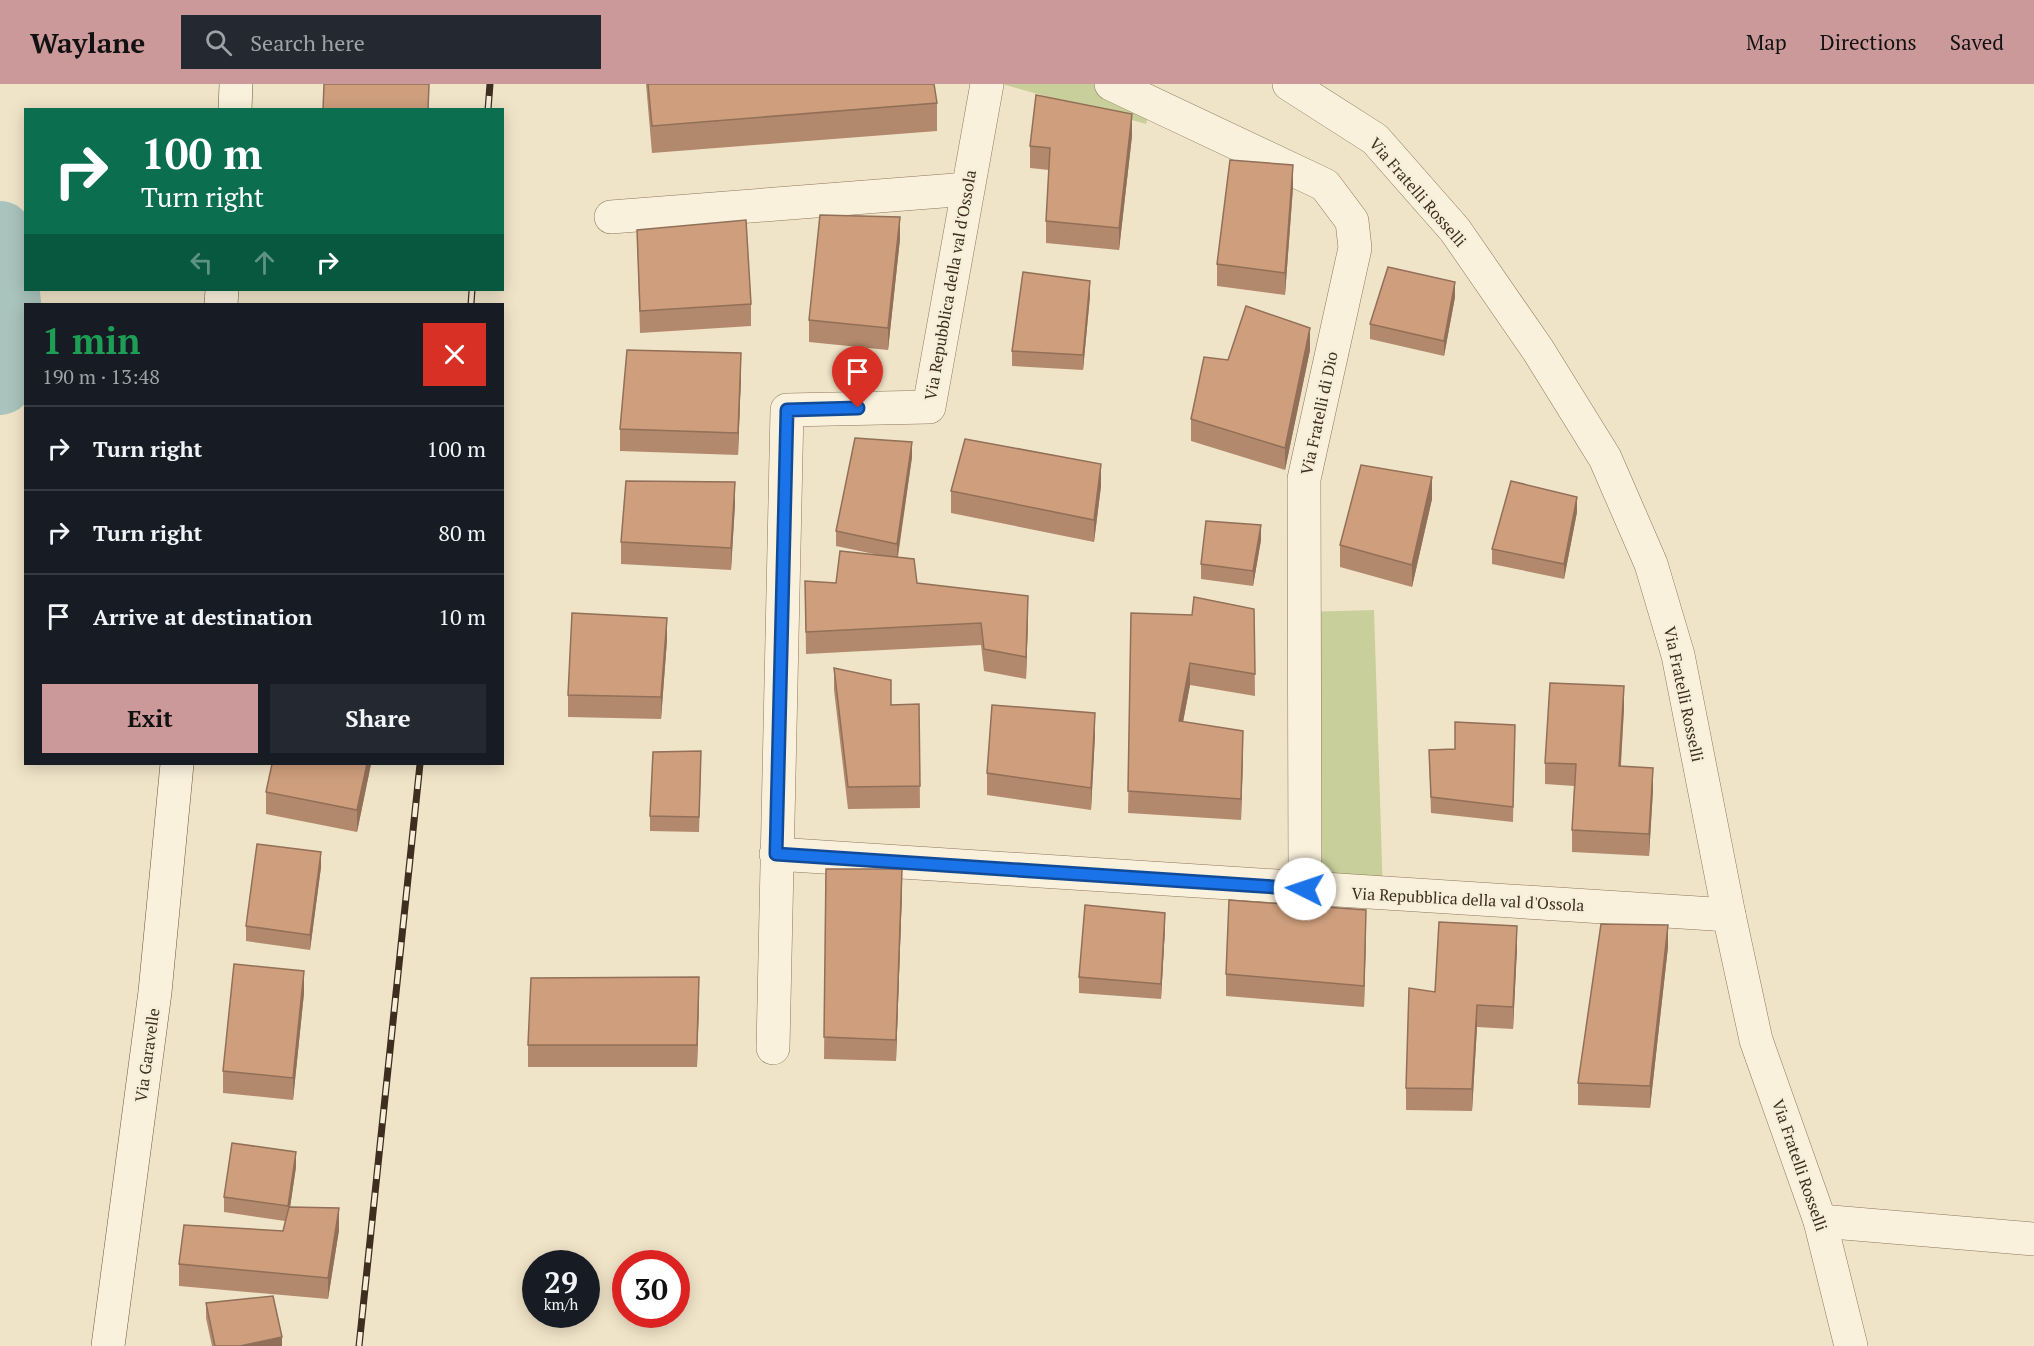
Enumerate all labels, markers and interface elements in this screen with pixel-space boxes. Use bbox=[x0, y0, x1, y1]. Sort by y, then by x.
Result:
search box bbox=[181, 15, 601, 69]
text: Waylane bbox=[30, 24, 145, 61]
icon: search bbox=[202, 26, 235, 59]
text: Search here bbox=[250, 28, 365, 57]
text: Map bbox=[1746, 28, 1787, 56]
text: Directions bbox=[1820, 28, 1917, 56]
text: Saved bbox=[1950, 28, 2004, 56]
text: 100 m bbox=[141, 125, 262, 181]
icon: right bbox=[42, 132, 120, 210]
street label: Via Fratelli Rosselli bbox=[1364, 133, 1472, 251]
street label: Via Repubblica della val d'Ossola bbox=[919, 168, 981, 402]
text: Turn right bbox=[141, 179, 264, 215]
icon: left bbox=[185, 246, 218, 279]
icon: ahead bbox=[248, 246, 281, 279]
icon: right bbox=[311, 246, 344, 279]
text: 1 min bbox=[42, 317, 140, 364]
button: close bbox=[423, 323, 486, 386]
pin bbox=[832, 346, 883, 408]
street label: Via Fratelli di Dio bbox=[1295, 349, 1343, 477]
icon: arrive bbox=[841, 355, 874, 388]
text: 190 m · 13:48 bbox=[42, 363, 160, 390]
icon: right bbox=[42, 432, 75, 465]
text: Turn right bbox=[93, 434, 202, 463]
text: 100 m bbox=[426, 434, 486, 463]
icon: right bbox=[42, 516, 75, 549]
text: Turn right bbox=[93, 518, 202, 547]
text: 80 m bbox=[438, 518, 486, 547]
icon: arrive bbox=[42, 600, 75, 633]
text: Arrive at destination bbox=[93, 602, 312, 631]
text: 10 m bbox=[438, 602, 486, 631]
street label: Via Fratelli Rosselli bbox=[1659, 624, 1709, 764]
button: Exit bbox=[42, 684, 258, 753]
button: Share bbox=[270, 684, 486, 753]
position arrow bbox=[1273, 857, 1337, 921]
street label: Via Repubblica della val d'Ossola bbox=[1351, 882, 1585, 916]
street label: Via Garavelle bbox=[130, 1007, 164, 1103]
street label: Via Fratelli Rosselli bbox=[1767, 1096, 1833, 1234]
speed limit sign: 30 bbox=[612, 1250, 690, 1328]
text: 29 bbox=[544, 1262, 578, 1302]
text: km/h bbox=[544, 1294, 578, 1314]

